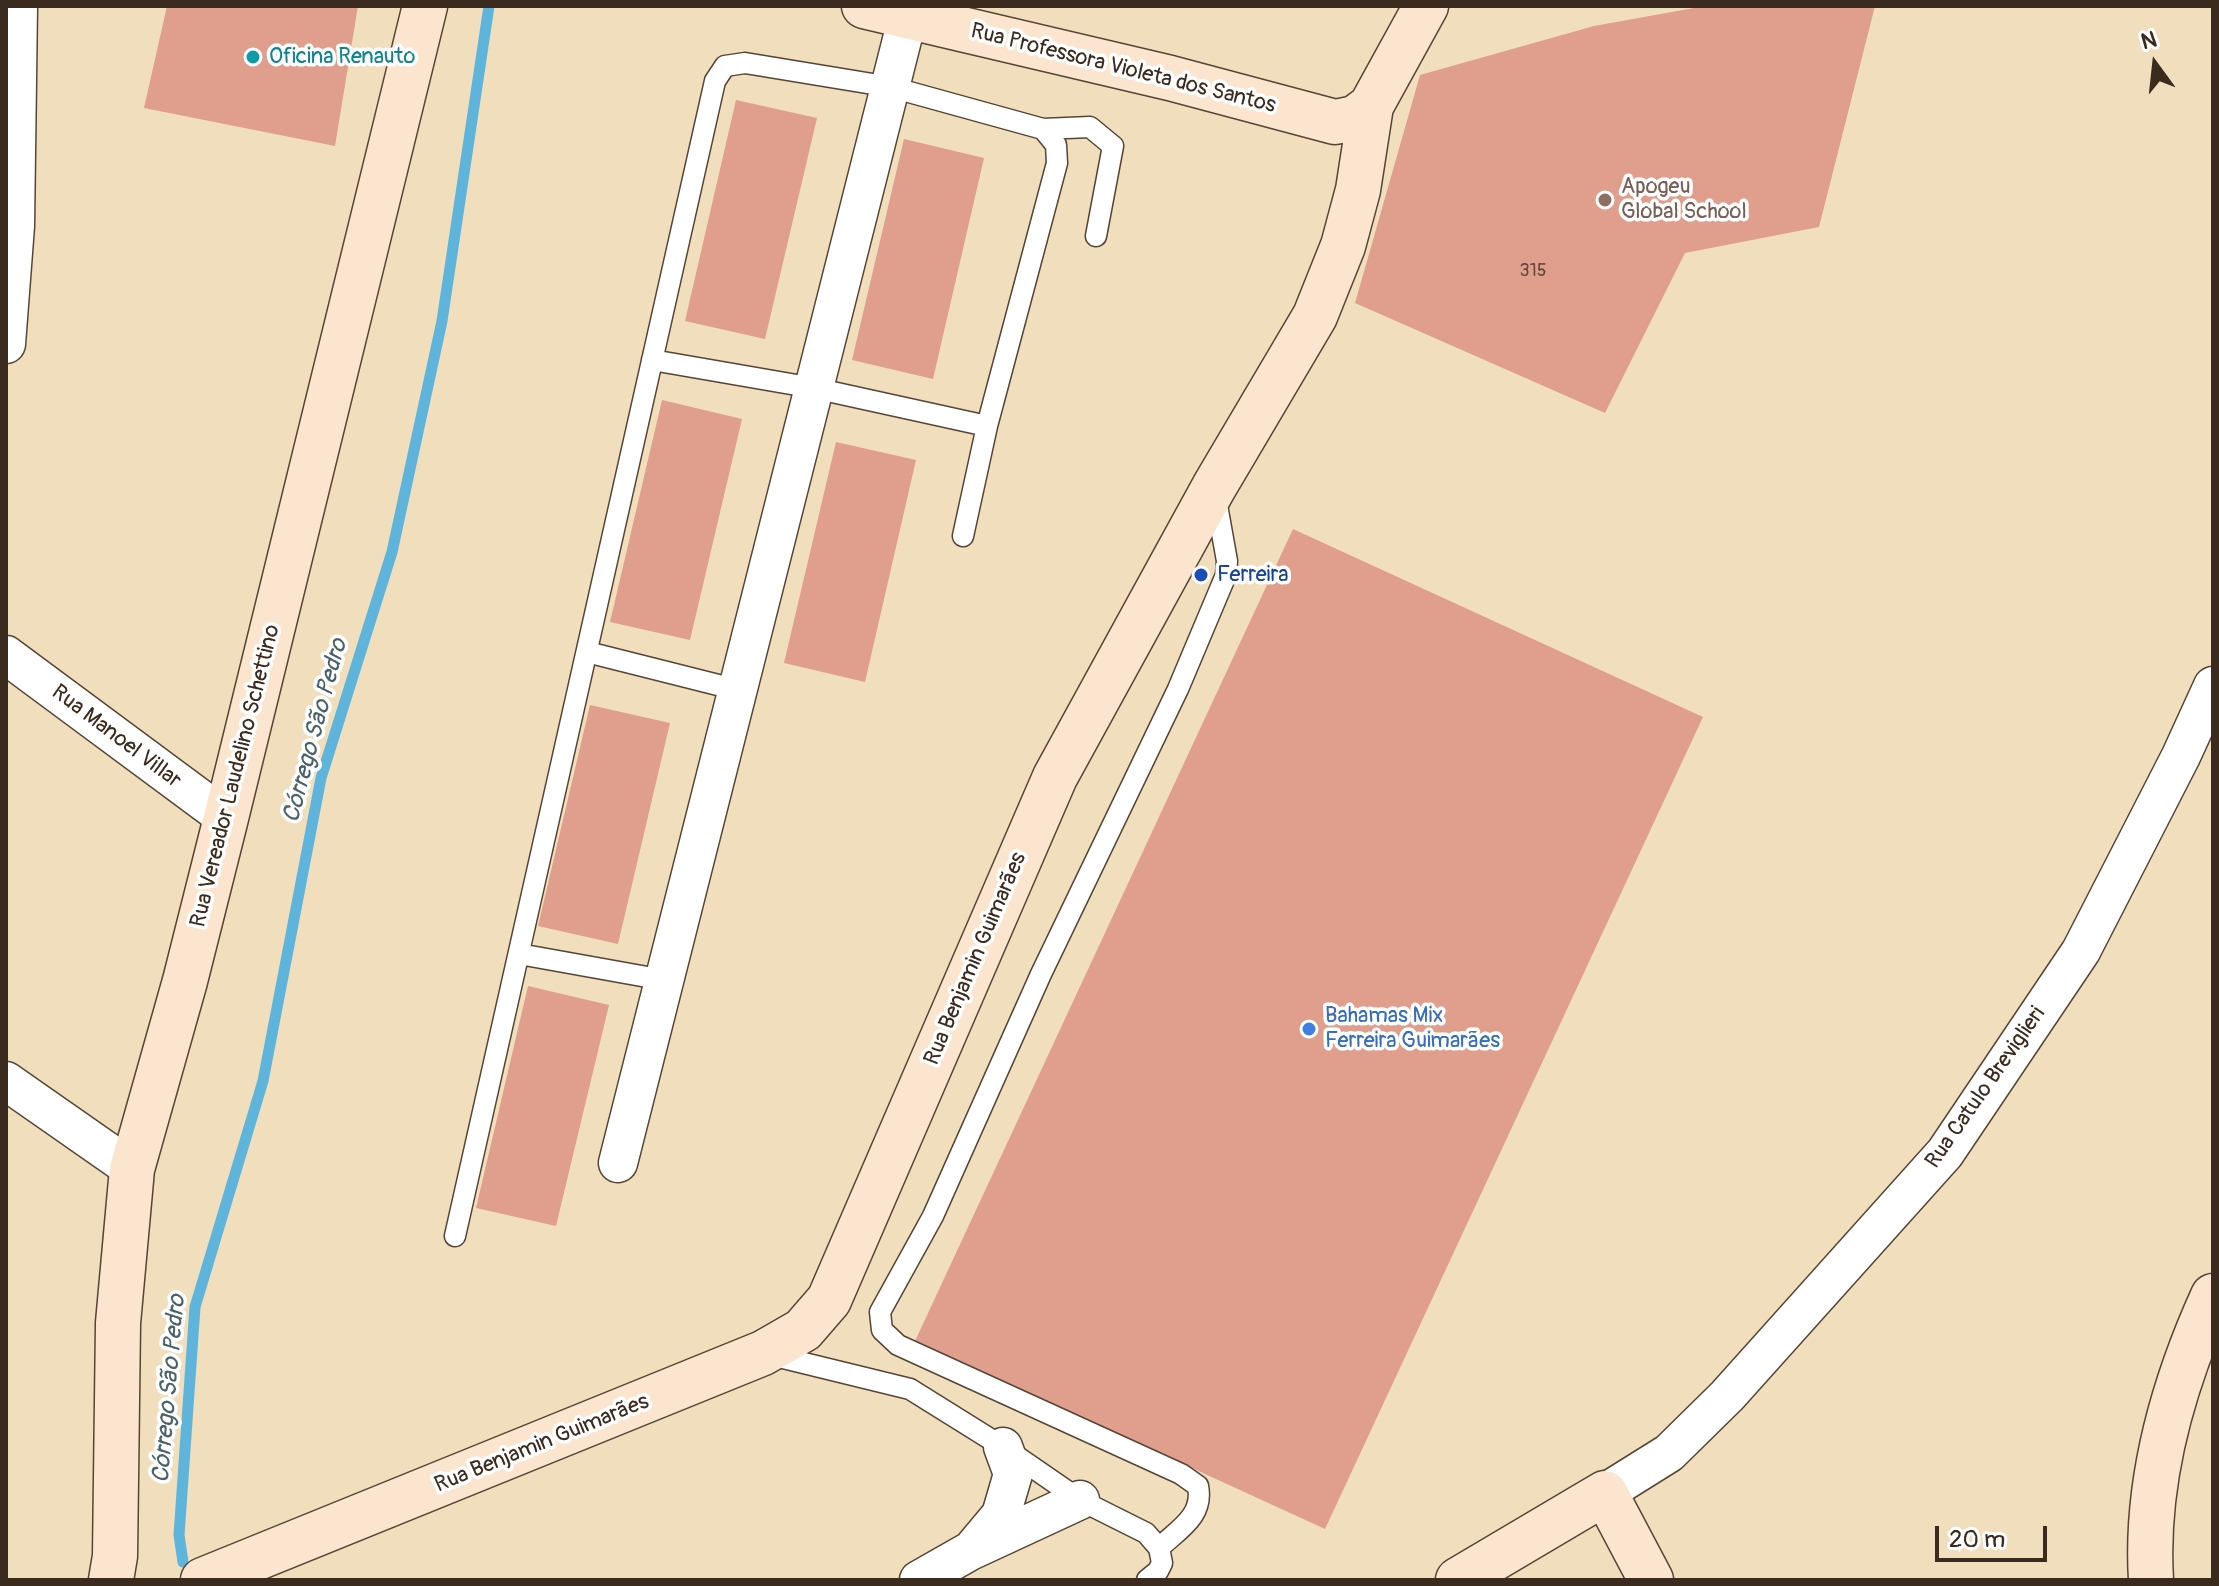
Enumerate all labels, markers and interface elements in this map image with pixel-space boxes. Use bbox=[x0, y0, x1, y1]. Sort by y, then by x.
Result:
street label: Rua Professora Violeta dos Santos bbox=[968, 18, 1278, 120]
north arrow bbox=[2115, 24, 2195, 104]
text: N bbox=[2138, 25, 2160, 56]
place label: Oficina Renauto bbox=[269, 44, 415, 70]
marker: Oficina Renauto bbox=[244, 48, 262, 66]
place label: Apogeu Global School bbox=[1621, 174, 1747, 226]
marker: Apogeu Global School bbox=[1596, 191, 1614, 209]
house number: 315 bbox=[1520, 260, 1546, 282]
place label: Ferreira bbox=[1217, 562, 1289, 588]
marker: Ferreira bbox=[1192, 566, 1210, 584]
street label: Rua Vereador Laudelino Schettino bbox=[186, 622, 286, 930]
water label: Córrego São Pedro bbox=[278, 636, 354, 826]
street label: Rua Manoel Villar bbox=[46, 680, 186, 794]
street label: Rua Benjamin Guimarães bbox=[919, 849, 1033, 1069]
street label: Rua Catulo Breviglieri bbox=[1920, 1002, 2052, 1174]
place label: Bahamas Mix Ferreira Guimarães bbox=[1325, 1003, 1500, 1054]
marker: Bahamas Mix Ferreira Guimarães bbox=[1300, 1020, 1318, 1038]
water label: Córrego São Pedro bbox=[147, 1294, 193, 1484]
street label: Rua Benjamin Guimarães bbox=[431, 1389, 653, 1499]
scale bar bbox=[1939, 1510, 2051, 1560]
text: 20 m bbox=[1949, 1525, 2005, 1554]

